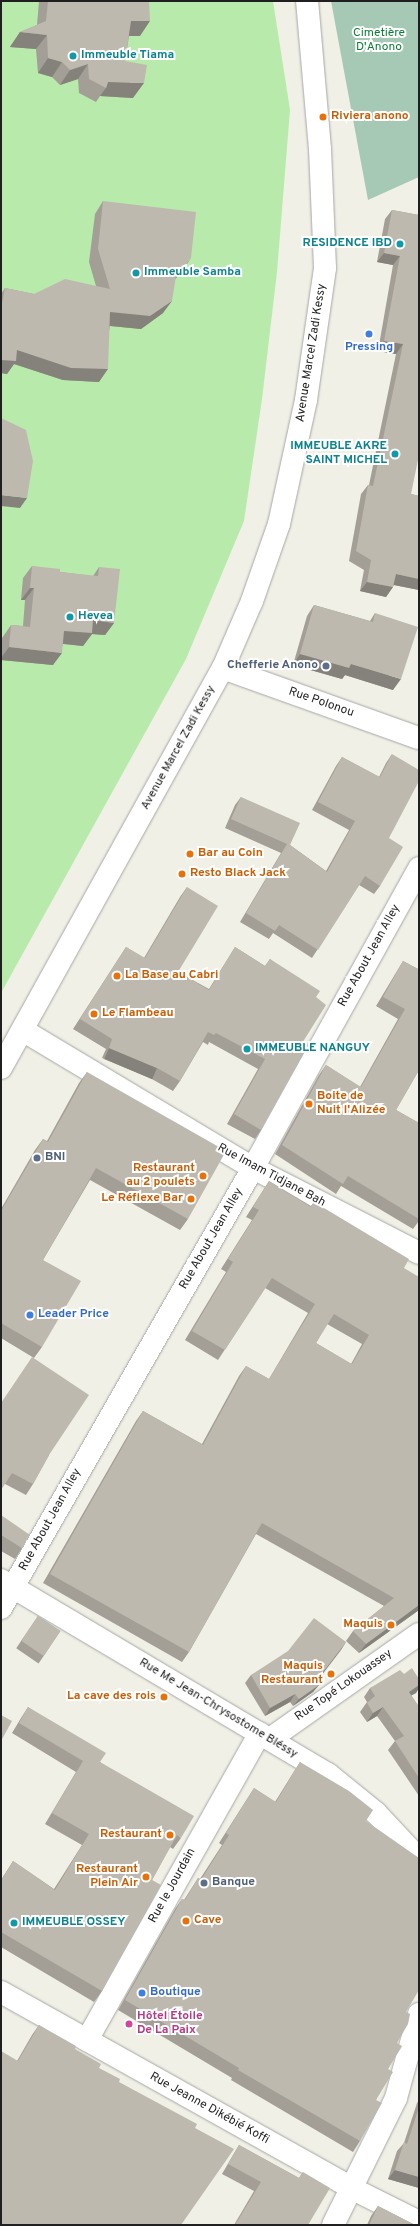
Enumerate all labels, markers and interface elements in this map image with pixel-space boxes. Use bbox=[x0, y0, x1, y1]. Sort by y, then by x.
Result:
park label: Cimetière D'Anono bbox=[353, 27, 405, 55]
place label: Immeuble Tiama bbox=[81, 49, 174, 63]
marker: Immeuble Tiama bbox=[68, 51, 78, 61]
place label: Riviera anono bbox=[331, 110, 409, 124]
marker: Riviera anono bbox=[318, 112, 328, 122]
place label: RESIDENCE IBD bbox=[303, 237, 392, 251]
marker: RESIDENCE IBD bbox=[395, 239, 405, 249]
place label: Immeuble Samba bbox=[144, 266, 241, 280]
marker: Immeuble Samba bbox=[131, 268, 141, 278]
street label: Avenue Marcel Zadi Kessy bbox=[294, 283, 330, 423]
marker: Pressing bbox=[364, 329, 374, 339]
place label: Pressing bbox=[345, 341, 393, 355]
place label: IMMEUBLE AKRE SAINT MICHEL bbox=[290, 440, 387, 468]
marker: IMMEUBLE AKRE SAINT MICHEL bbox=[390, 449, 400, 459]
place label: Hevea bbox=[78, 610, 113, 624]
marker: Hevea bbox=[65, 612, 75, 622]
place label: Chefferie Anono bbox=[226, 659, 318, 673]
marker: Chefferie Anono bbox=[321, 661, 331, 671]
street label: Avenue Marcel Zadi Kessy bbox=[139, 683, 219, 813]
street label: Rue Polonou bbox=[286, 685, 356, 721]
place label: Bar au Coin bbox=[198, 847, 263, 861]
marker: Bar au Coin bbox=[185, 849, 195, 859]
place label: Resto Black Jack bbox=[190, 867, 286, 881]
marker: Resto Black Jack bbox=[177, 869, 187, 879]
street label: Rue About Jean Alley bbox=[336, 902, 404, 1010]
place label: La Base au Cabri bbox=[125, 969, 218, 983]
marker: La Base au Cabri bbox=[112, 971, 122, 981]
place label: Le Flambeau bbox=[102, 1007, 174, 1021]
marker: Le Flambeau bbox=[89, 1009, 99, 1019]
place label: IMMEUBLE NANGUY bbox=[255, 1042, 370, 1056]
marker: IMMEUBLE NANGUY bbox=[242, 1044, 252, 1054]
place label: Boite de Nuit l'Alizée bbox=[317, 1090, 386, 1118]
marker: Boite de Nuit l'Alizée bbox=[304, 1099, 314, 1109]
street label: Rue Imam Tidjane Bah bbox=[214, 1141, 328, 1211]
place label: BNI bbox=[45, 1151, 65, 1165]
marker: BNI bbox=[32, 1153, 42, 1163]
place label: Restaurant au 2 poulets bbox=[126, 1162, 195, 1190]
marker: Restaurant au 2 poulets bbox=[198, 1171, 208, 1181]
street label: Rue About Jean Alley bbox=[177, 1185, 247, 1293]
place label: Le Réflexe Bar bbox=[101, 1192, 183, 1206]
marker: Le Réflexe Bar bbox=[186, 1194, 196, 1204]
place label: Leader Price bbox=[38, 1308, 109, 1322]
marker: Leader Price bbox=[25, 1310, 35, 1320]
street label: Rue About Jean Alley bbox=[17, 1466, 85, 1574]
place label: Maquis bbox=[343, 1618, 383, 1632]
marker: Maquis bbox=[386, 1620, 396, 1630]
street label: Rue Topé Lokouassey bbox=[293, 1647, 395, 1725]
street label: Rue Me Jean-Chrysostome Bléssy bbox=[136, 1656, 300, 1762]
place label: Maquis Restaurant bbox=[261, 1660, 323, 1688]
marker: Maquis Restaurant bbox=[326, 1669, 336, 1679]
place label: La cave des rois bbox=[67, 1690, 156, 1704]
marker: La cave des rois bbox=[159, 1692, 169, 1702]
place label: Restaurant bbox=[100, 1828, 162, 1842]
marker: Restaurant bbox=[165, 1830, 175, 1840]
street label: Rue le Jourdain bbox=[146, 1846, 200, 1926]
place label: Restaurant Plein Air bbox=[76, 1863, 138, 1891]
marker: Restaurant Plein Air bbox=[141, 1872, 151, 1882]
place label: Banque bbox=[212, 1876, 255, 1890]
marker: Banque bbox=[199, 1878, 209, 1888]
place label: Cave bbox=[194, 1914, 221, 1928]
place label: IMMEUBLE OSSEY bbox=[22, 1916, 125, 1930]
marker: Cave bbox=[181, 1916, 191, 1926]
marker: IMMEUBLE OSSEY bbox=[9, 1918, 19, 1928]
place label: Boutique bbox=[150, 1986, 201, 2000]
marker: Boutique bbox=[137, 1988, 147, 1998]
place label: Hôtel Étoile De La Paix bbox=[137, 2010, 203, 2038]
marker: Hôtel Étoile De La Paix bbox=[124, 2019, 134, 2029]
street label: Rue Jeanne Dikébié Koffi bbox=[147, 2070, 271, 2148]

